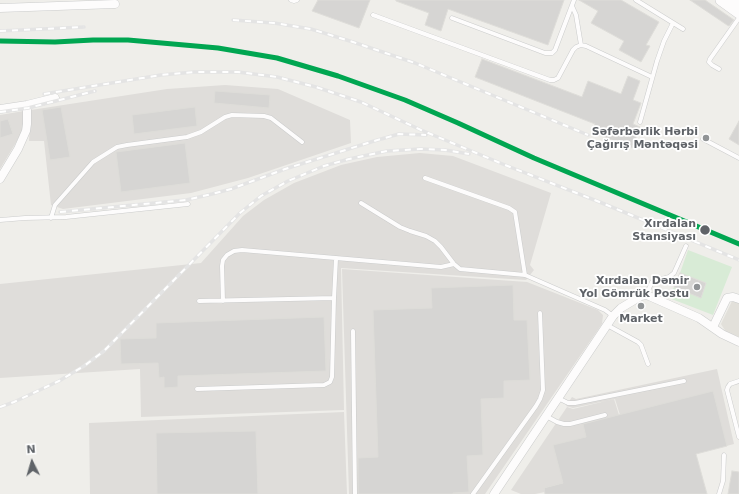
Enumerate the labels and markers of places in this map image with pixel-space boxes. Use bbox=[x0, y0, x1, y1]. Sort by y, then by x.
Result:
place label: Səfərbərlik Hərbi Çağırış Məntəqəsi bbox=[587, 125, 698, 151]
marker: Səfərbərlik Hərbi Çağırış Məntəqəsi bbox=[701, 133, 711, 143]
place label: Xırdalan Stansiyası bbox=[632, 217, 696, 243]
marker: Xırdalan Stansiyası bbox=[698, 223, 712, 237]
place label: Xırdalan Dəmir Yol Gömrük Postu bbox=[579, 274, 689, 300]
marker: Xırdalan Dəmir Yol Gömrük Postu bbox=[692, 282, 702, 292]
marker: Market bbox=[636, 301, 646, 311]
place label: Market bbox=[619, 312, 663, 326]

